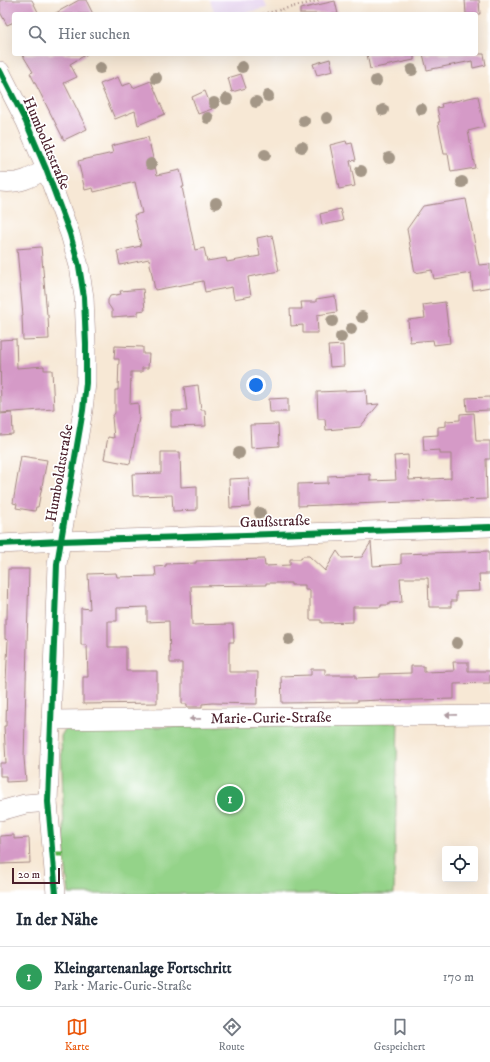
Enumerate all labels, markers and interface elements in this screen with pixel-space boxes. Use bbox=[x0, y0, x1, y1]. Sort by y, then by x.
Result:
search box bbox=[12, 12, 478, 56]
icon: search bbox=[26, 23, 48, 45]
text: Hier suchen bbox=[58, 25, 130, 44]
street label: Humboldtstraße bbox=[18, 94, 75, 192]
your location bbox=[246, 375, 266, 395]
street label: Humboldtstraße bbox=[42, 423, 77, 523]
street label: Gaußstraße bbox=[240, 511, 310, 532]
street label: Marie-Curie-Straße bbox=[210, 708, 332, 728]
one-way arrow bbox=[444, 712, 457, 718]
one-way arrow bbox=[188, 716, 201, 722]
pin: 1 bbox=[217, 784, 243, 814]
map controls bbox=[442, 846, 478, 882]
button: locate bbox=[442, 846, 478, 882]
scale bar bbox=[12, 866, 60, 885]
text: 20 m bbox=[18, 868, 40, 882]
text: In der Nähe bbox=[16, 909, 98, 931]
text: Kleingartenanlage Fortschritt bbox=[54, 959, 232, 978]
text: 1 bbox=[27, 969, 31, 985]
text: 170 m bbox=[443, 969, 474, 985]
text: Park · Marie-Curie-Straße bbox=[54, 978, 192, 994]
tab: Karte bbox=[65, 1016, 89, 1054]
tab: Route bbox=[219, 1016, 245, 1054]
tab: Gespeichert bbox=[374, 1016, 425, 1054]

